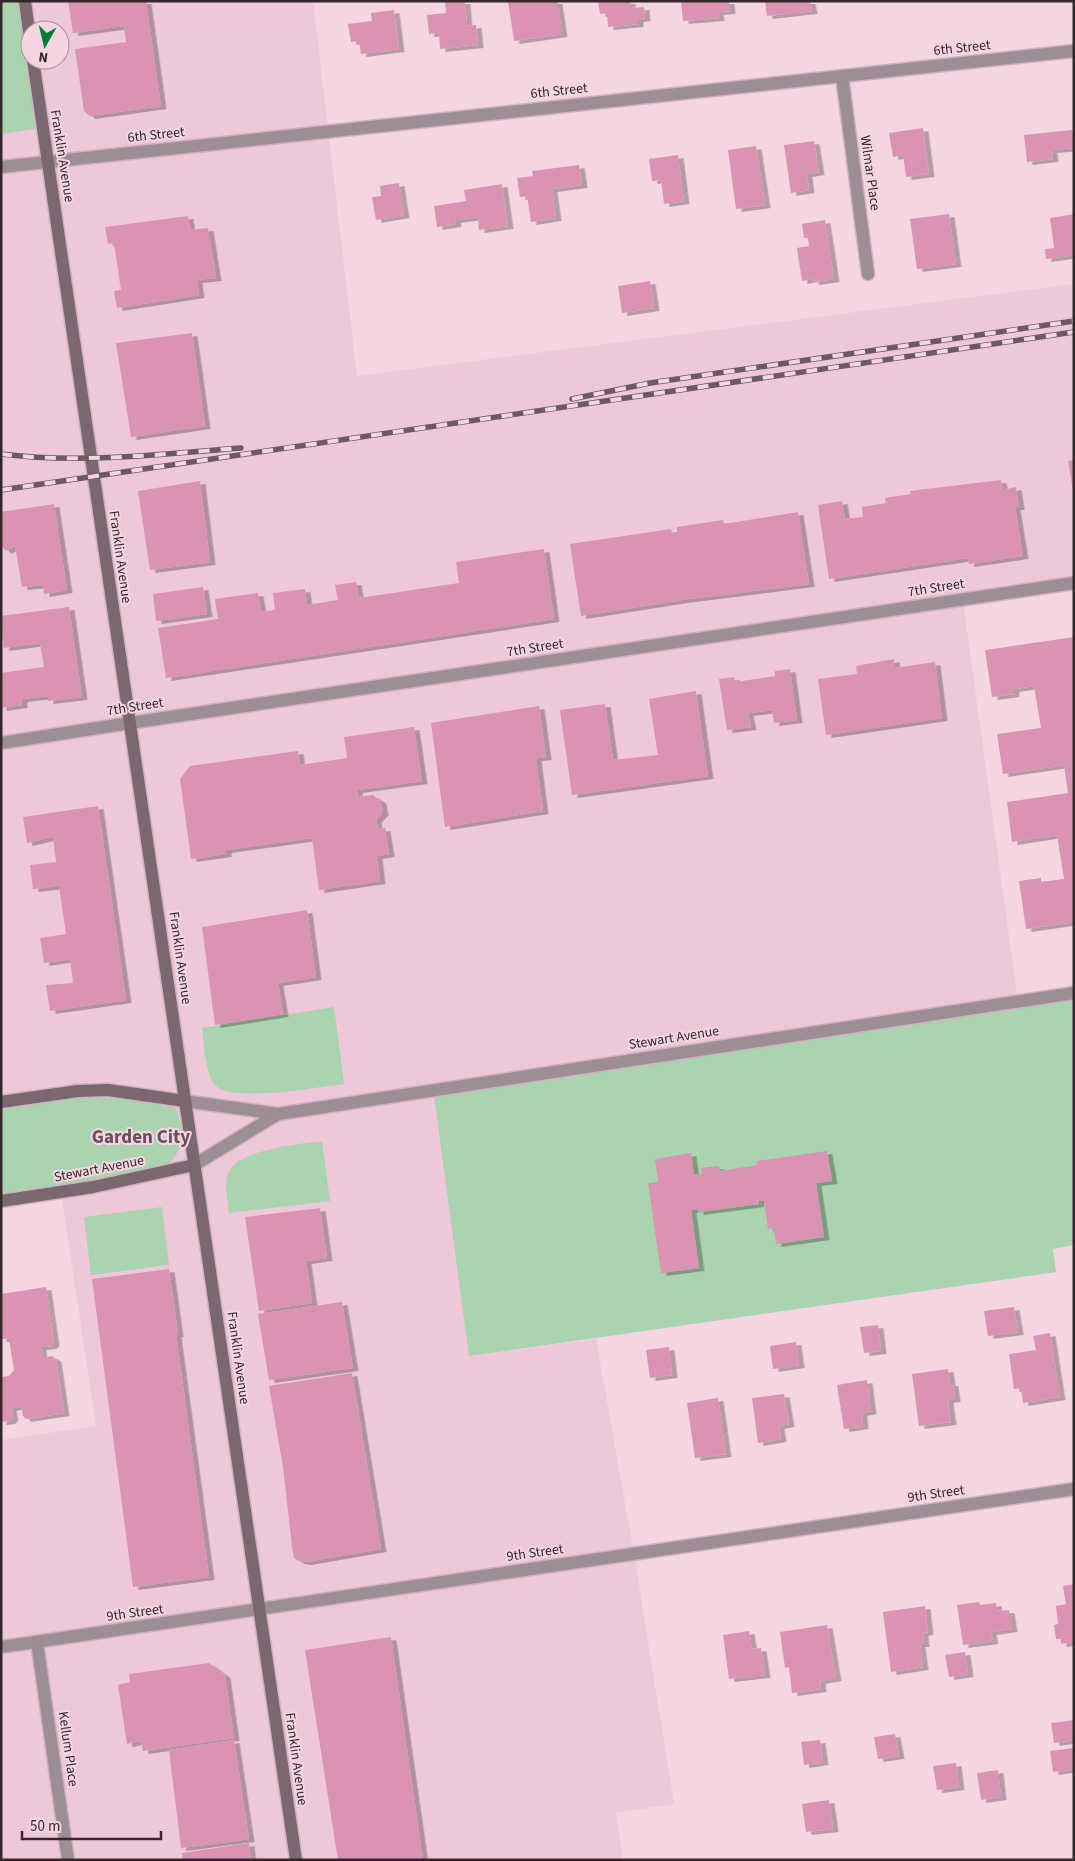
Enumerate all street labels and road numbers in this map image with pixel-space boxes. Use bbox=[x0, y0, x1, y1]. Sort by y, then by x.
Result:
street label: 6th Street bbox=[933, 35, 992, 61]
street label: 6th Street bbox=[530, 78, 589, 104]
street label: Franklin Avenue bbox=[45, 108, 79, 204]
street label: 6th Street bbox=[127, 122, 186, 148]
street label: Wilmar Place bbox=[855, 134, 885, 212]
street label: Franklin Avenue bbox=[104, 509, 136, 605]
street label: 7th Street bbox=[906, 574, 966, 602]
street label: 7th Street bbox=[505, 634, 565, 662]
street label: 7th Street bbox=[105, 693, 165, 721]
street label: Franklin Avenue bbox=[164, 910, 196, 1006]
street label: Stewart Avenue bbox=[627, 1021, 721, 1055]
street label: Stewart Avenue bbox=[52, 1150, 146, 1188]
street label: Franklin Avenue bbox=[222, 1310, 254, 1406]
street label: 9th Street bbox=[906, 1480, 966, 1508]
street label: 9th Street bbox=[505, 1539, 565, 1567]
street label: 9th Street bbox=[105, 1599, 165, 1627]
street label: Kellum Place bbox=[53, 1710, 83, 1788]
street label: Franklin Avenue bbox=[280, 1711, 312, 1807]

